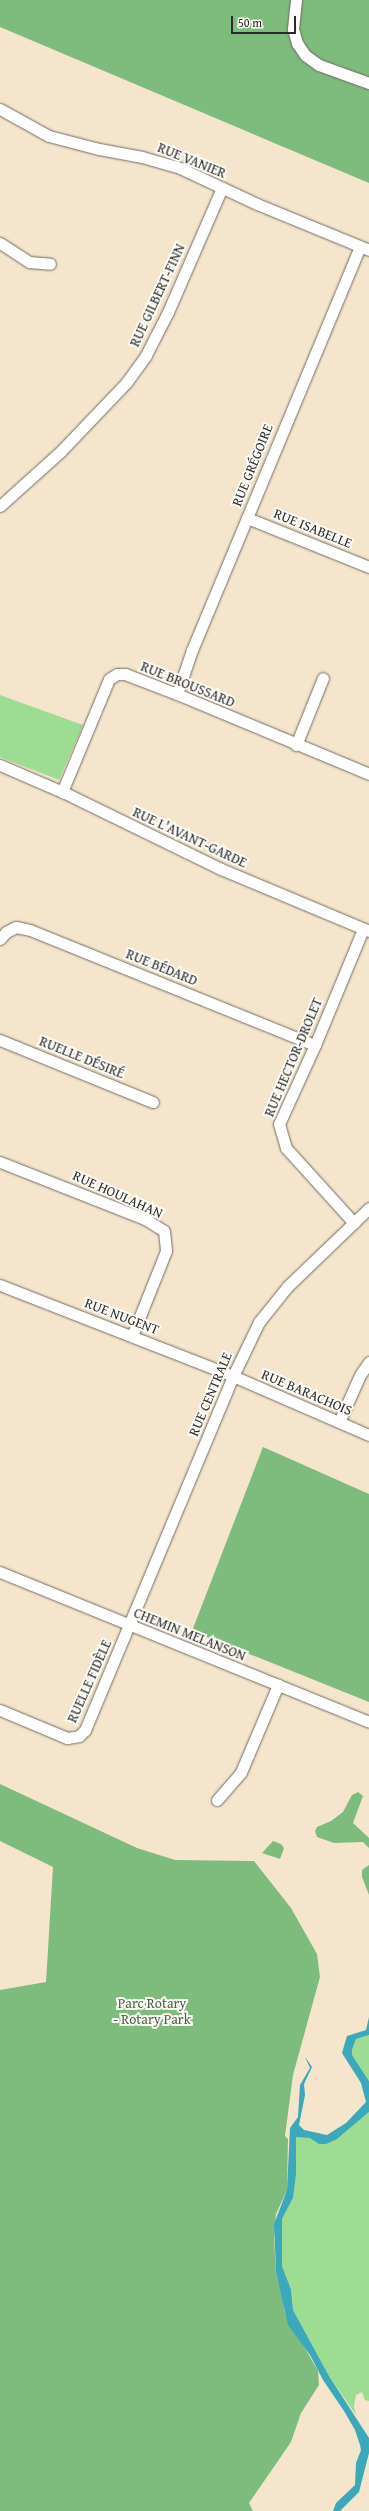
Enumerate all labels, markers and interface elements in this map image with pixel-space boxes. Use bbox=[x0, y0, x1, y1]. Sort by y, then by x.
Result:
scale bar bbox=[233, 8, 298, 34]
text: 50 m bbox=[238, 14, 262, 31]
street label: RUE VANIER bbox=[155, 139, 229, 181]
street label: RUE GILBERT-FINN bbox=[126, 241, 188, 349]
street label: RUE GRÉGOIRE bbox=[228, 422, 276, 508]
street label: RUE ISABELLE bbox=[271, 505, 355, 551]
street label: RUE BROUSSARD bbox=[139, 658, 237, 710]
street label: RUE L'AVANT-GARDE bbox=[130, 803, 250, 871]
street label: RUE BÉDARD bbox=[124, 945, 200, 989]
street label: RUE HECTOR-DROLET bbox=[260, 995, 326, 1119]
street label: RUELLE DÉSIRÉ bbox=[37, 1032, 127, 1082]
street label: RUE HOULAHAN bbox=[70, 1167, 166, 1221]
street label: RUE NUGENT bbox=[83, 1294, 161, 1338]
street label: RUE CENTRALE bbox=[185, 1349, 235, 1439]
street label: RUE BARACHOIS bbox=[259, 1365, 355, 1419]
street label: CHEMIN MELANSON bbox=[131, 1604, 249, 1664]
street label: RUELLE FIDÈLE bbox=[63, 1637, 115, 1725]
park label: Parc Rotary - Rotary Park bbox=[113, 1995, 191, 2028]

